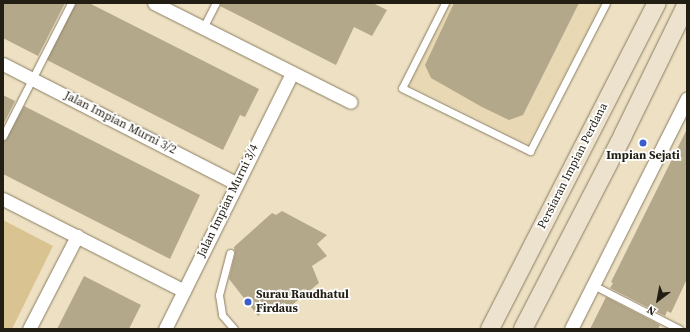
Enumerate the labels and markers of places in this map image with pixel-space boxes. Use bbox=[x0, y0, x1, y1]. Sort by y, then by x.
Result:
marker: Impian Sejati bbox=[638, 138, 648, 148]
place label: Impian Sejati bbox=[606, 149, 680, 163]
place label: Surau Raudhatul Firdaus bbox=[256, 288, 349, 316]
marker: Surau Raudhatul Firdaus bbox=[243, 297, 253, 307]

